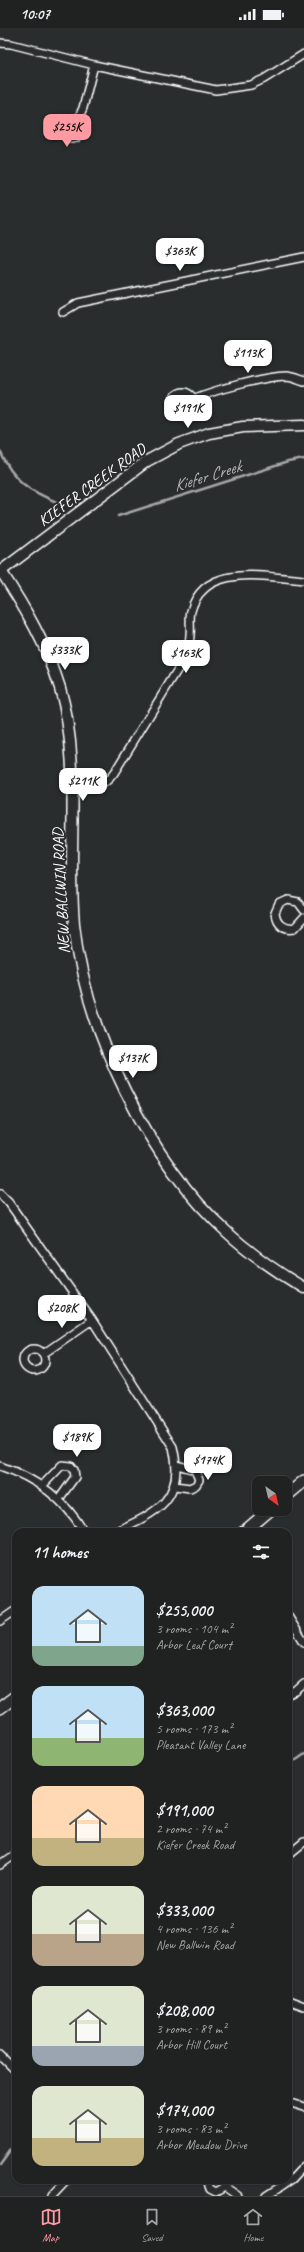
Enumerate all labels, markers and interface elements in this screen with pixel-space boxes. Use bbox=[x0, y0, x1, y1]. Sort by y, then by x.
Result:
text: 10:07 bbox=[20, 5, 50, 24]
pin: $255K bbox=[39, 114, 95, 148]
text: $255K bbox=[52, 119, 82, 135]
pin: $363K bbox=[152, 238, 208, 272]
text: $363K bbox=[165, 243, 195, 259]
pin: $113K bbox=[220, 340, 276, 374]
text: $113K bbox=[233, 345, 263, 361]
pin: $191K bbox=[160, 395, 216, 429]
text: $191K bbox=[173, 400, 203, 416]
street label: KIEFER CREEK ROAD bbox=[34, 438, 151, 531]
water label: Kiefer Creek bbox=[171, 455, 246, 496]
pin: $333K bbox=[37, 637, 93, 671]
pin: $163K bbox=[158, 640, 214, 674]
text: $333K bbox=[50, 642, 80, 658]
text: $163K bbox=[171, 645, 201, 661]
pin: $211K bbox=[55, 768, 111, 802]
text: $211K bbox=[68, 773, 98, 789]
street label: NEW BALLWIN ROAD bbox=[48, 826, 74, 954]
pin: $137K bbox=[105, 1045, 161, 1079]
text: $137K bbox=[118, 1050, 148, 1066]
pin: $208K bbox=[34, 1295, 90, 1329]
text: $208K bbox=[47, 1300, 77, 1316]
pin: $189K bbox=[49, 1424, 105, 1458]
text: $189K bbox=[62, 1429, 92, 1445]
pin: $174K bbox=[180, 1447, 236, 1481]
text: $174K bbox=[193, 1452, 223, 1468]
north arrow bbox=[252, 1476, 292, 1516]
map controls bbox=[252, 1476, 292, 1516]
icon: filters bbox=[250, 1541, 272, 1563]
text: 11 homes bbox=[32, 1542, 88, 1563]
text: $255,000 bbox=[156, 1600, 212, 1621]
icon: home bbox=[64, 1602, 112, 1650]
text: 3 rooms · 104 m² bbox=[156, 1621, 232, 1637]
text: Arbor Leaf Court bbox=[156, 1637, 232, 1653]
text: $363,000 bbox=[156, 1700, 213, 1721]
icon: home bbox=[64, 1702, 112, 1750]
text: 5 rooms · 173 m² bbox=[156, 1721, 232, 1737]
text: Pleasant Valley Lane bbox=[156, 1737, 245, 1753]
text: $191,000 bbox=[156, 1800, 213, 1821]
icon: home bbox=[64, 1802, 112, 1850]
text: 2 rooms · 74 m² bbox=[156, 1821, 226, 1837]
text: Kiefer Creek Road bbox=[156, 1837, 234, 1853]
text: $333,000 bbox=[156, 1900, 213, 1921]
icon: home bbox=[64, 1902, 112, 1950]
text: 4 rooms · 136 m² bbox=[156, 1921, 232, 1937]
text: New Ballwin Road bbox=[156, 1937, 234, 1953]
text: $208,000 bbox=[156, 2000, 213, 2021]
icon: home bbox=[64, 2002, 112, 2050]
text: 3 rooms · 89 m² bbox=[156, 2021, 226, 2037]
text: Arbor Hill Court bbox=[156, 2037, 227, 2053]
text: $174,000 bbox=[156, 2100, 213, 2121]
icon: home bbox=[64, 2102, 112, 2150]
text: 3 rooms · 83 m² bbox=[156, 2121, 226, 2137]
text: Arbor Meadow Drive bbox=[156, 2137, 247, 2153]
tab: Map bbox=[40, 2206, 62, 2244]
tab: Saved bbox=[141, 2206, 163, 2244]
tab: Home bbox=[242, 2206, 264, 2244]

